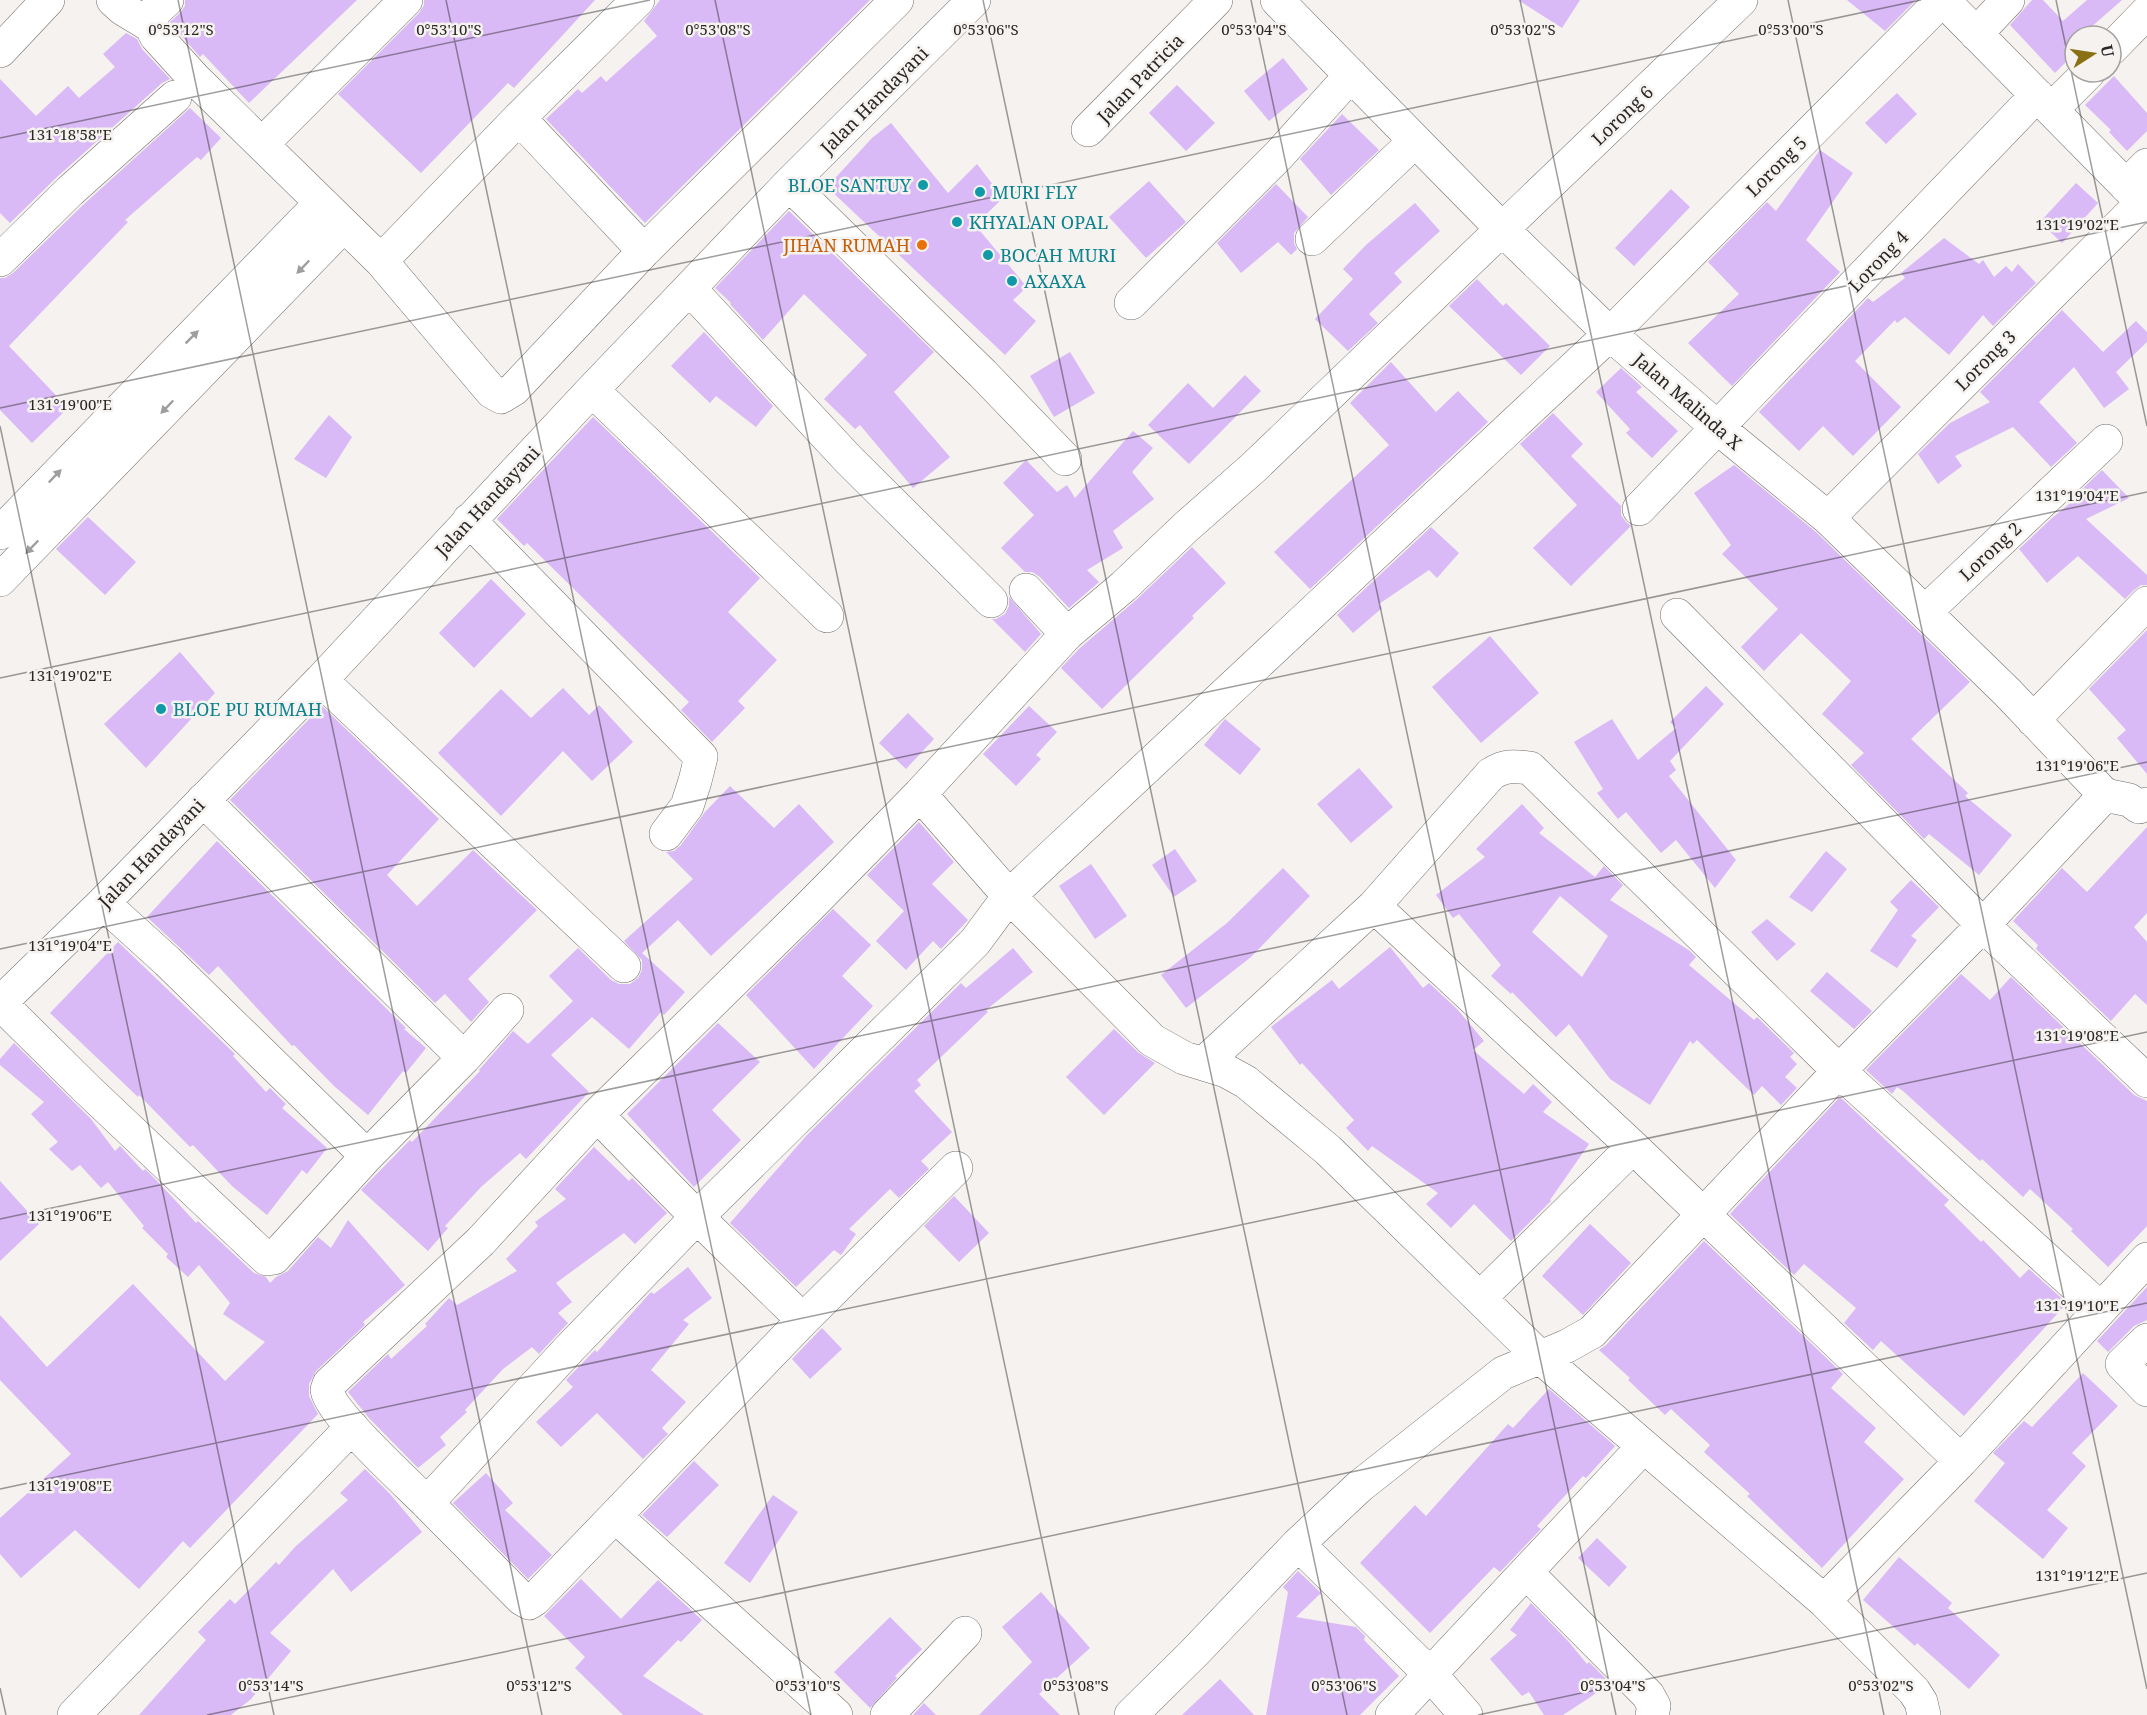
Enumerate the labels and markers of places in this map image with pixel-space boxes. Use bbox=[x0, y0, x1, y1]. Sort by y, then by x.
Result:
place label: BLOE SANTUY bbox=[788, 173, 912, 197]
marker: BLOE SANTUY bbox=[916, 178, 930, 192]
place label: MURI FLY bbox=[992, 180, 1078, 204]
marker: MURI FLY bbox=[973, 185, 987, 199]
place label: KHYALAN OPAL bbox=[969, 210, 1108, 234]
marker: KHYALAN OPAL bbox=[950, 215, 964, 229]
place label: JIHAN RUMAH bbox=[782, 233, 910, 257]
marker: JIHAN RUMAH bbox=[915, 238, 929, 252]
place label: BOCAH MURI bbox=[1000, 243, 1116, 267]
marker: BOCAH MURI bbox=[981, 248, 995, 262]
place label: AXAXA bbox=[1024, 269, 1086, 293]
marker: AXAXA bbox=[1005, 274, 1019, 288]
place label: BLOE PU RUMAH bbox=[173, 697, 322, 721]
marker: BLOE PU RUMAH bbox=[154, 702, 168, 716]

